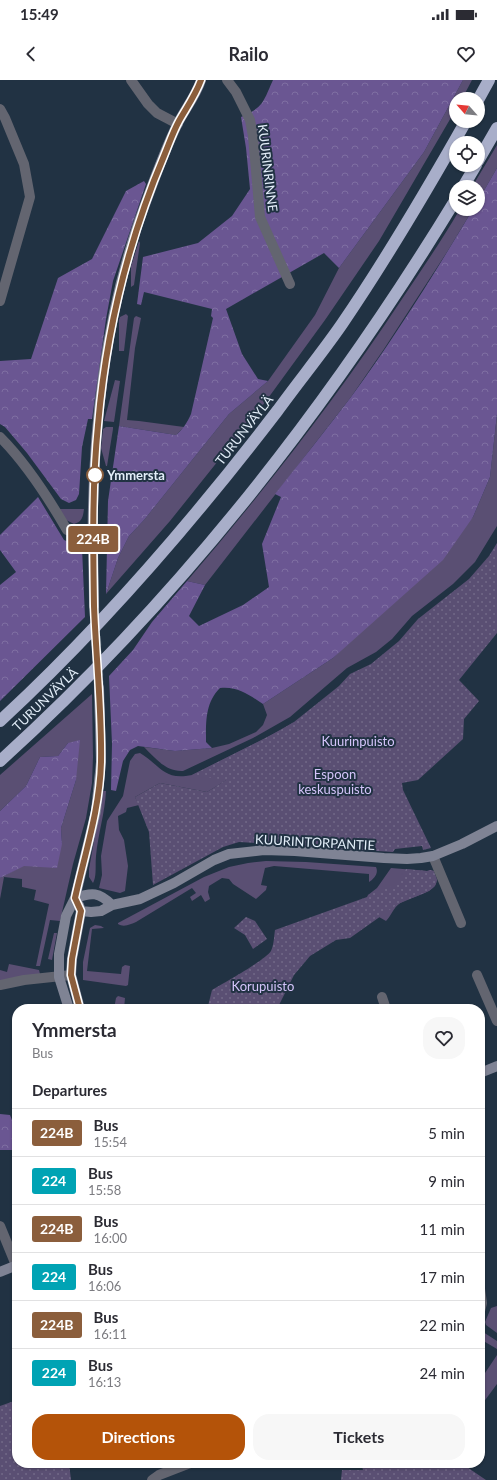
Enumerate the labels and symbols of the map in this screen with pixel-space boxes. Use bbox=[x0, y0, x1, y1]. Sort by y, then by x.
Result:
north arrow bbox=[449, 92, 485, 128]
street label: KUURINRINNE bbox=[255, 123, 281, 213]
street label: TURUNVÄYLÄ bbox=[212, 392, 276, 468]
marker: Ymmersta bbox=[86, 466, 104, 484]
place label: Ymmersta bbox=[106, 467, 165, 483]
line badge: 224B bbox=[65, 526, 121, 552]
street label: TURUNVÄYLÄ bbox=[9, 664, 81, 734]
park label: Kuurinpuisto bbox=[321, 733, 395, 749]
park label: Espoon keskuspuisto bbox=[298, 766, 372, 797]
street label: KUURINTORPANTIE bbox=[255, 831, 375, 853]
park label: Korupuisto bbox=[232, 978, 294, 994]

